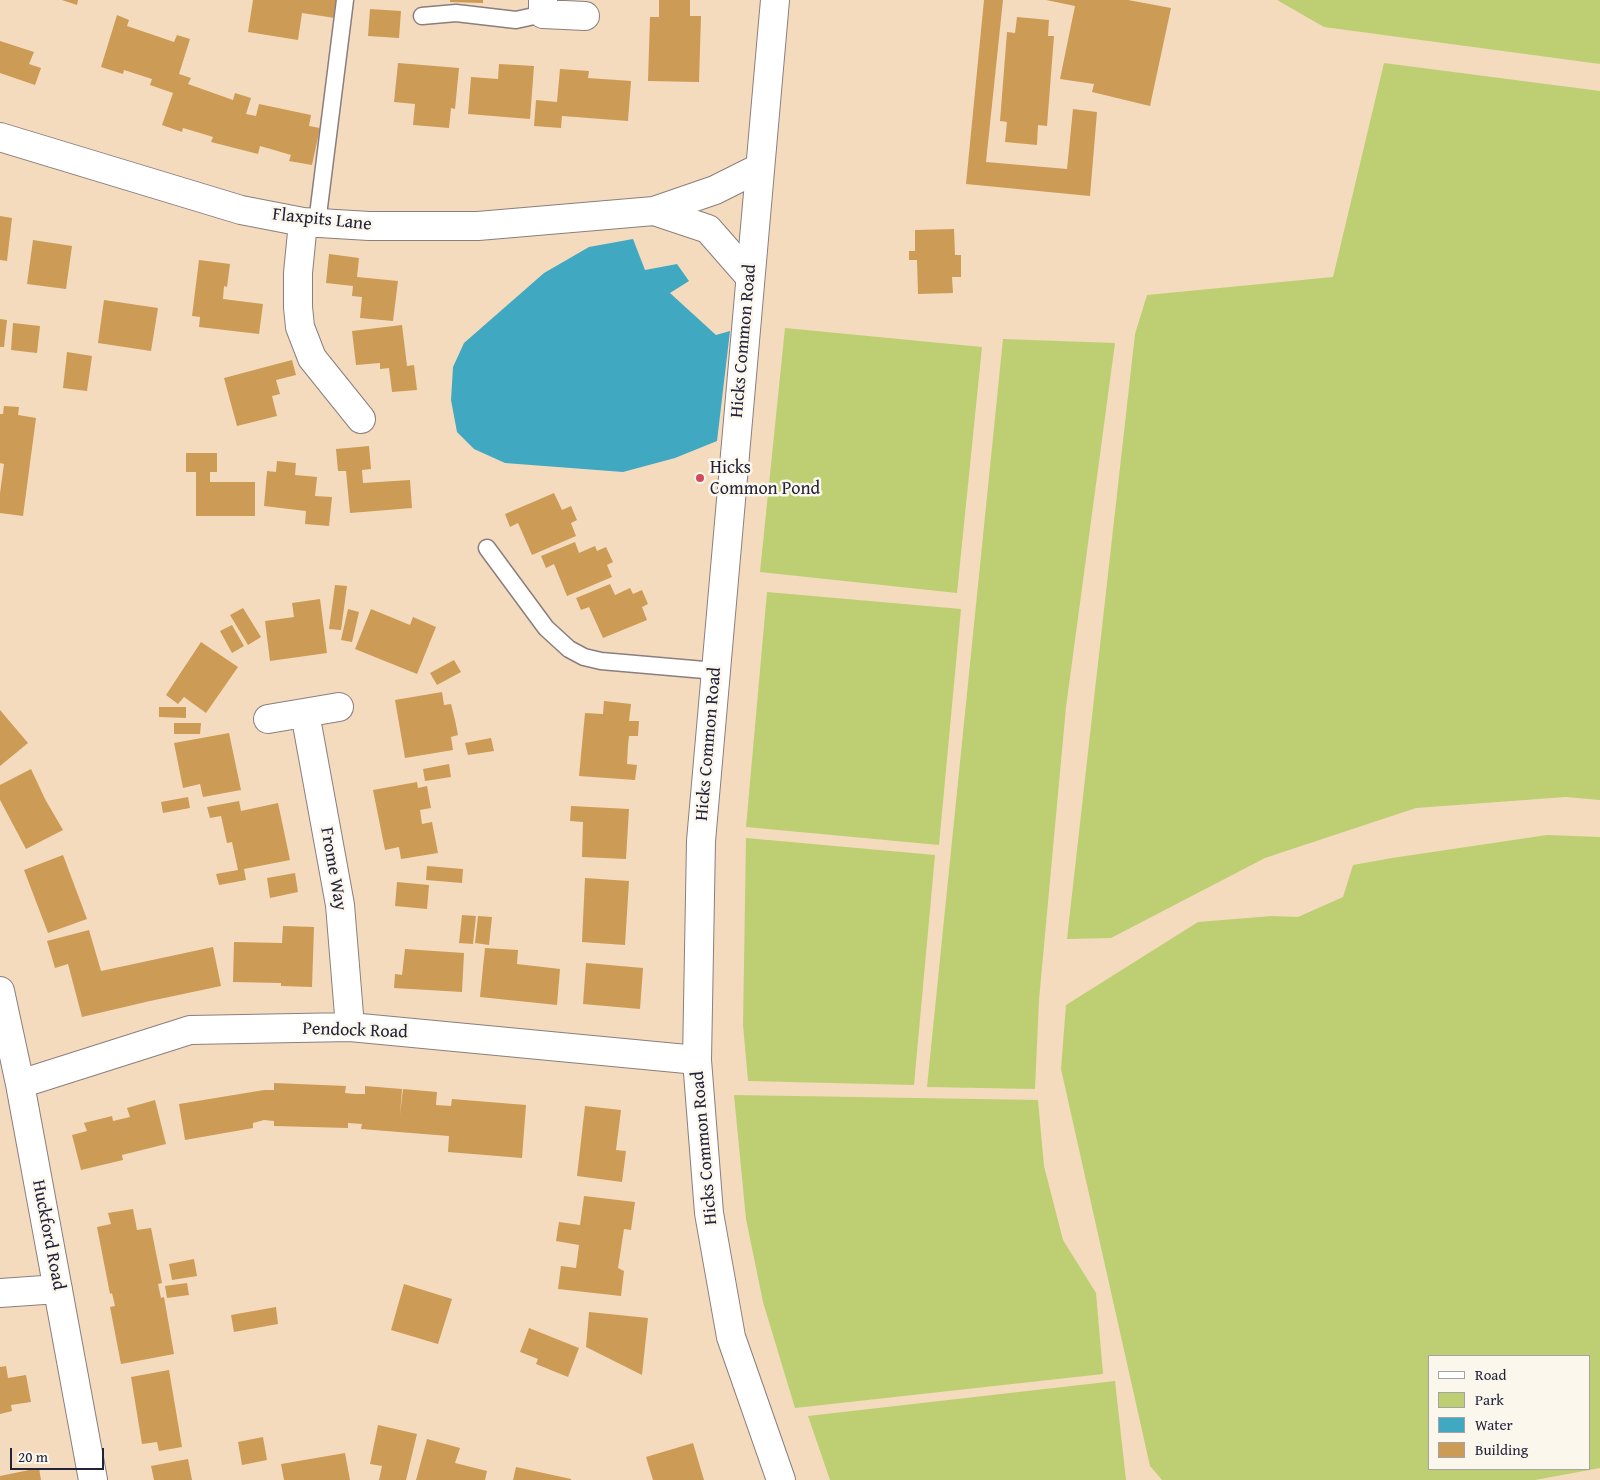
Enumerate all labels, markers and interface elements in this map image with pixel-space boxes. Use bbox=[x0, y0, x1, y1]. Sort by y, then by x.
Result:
street label: Flaxpits Lane bbox=[271, 204, 373, 236]
street label: Hicks Common Road bbox=[727, 263, 761, 419]
place label: Hicks Common Pond bbox=[710, 457, 820, 499]
marker: Hicks Common Pond bbox=[694, 472, 706, 484]
street label: Hicks Common Road bbox=[692, 666, 726, 822]
street label: Frome Way bbox=[315, 826, 351, 912]
street label: Pendock Road bbox=[302, 1018, 408, 1044]
street label: Hicks Common Road bbox=[688, 1070, 722, 1226]
street label: Huckford Road bbox=[27, 1178, 69, 1292]
legend bbox=[1428, 1355, 1590, 1470]
text: Road bbox=[1475, 1364, 1506, 1385]
text: Park bbox=[1475, 1389, 1504, 1410]
text: Water bbox=[1475, 1414, 1513, 1435]
scale bar bbox=[12, 1438, 106, 1470]
text: Building bbox=[1475, 1439, 1528, 1460]
text: 20 m bbox=[18, 1446, 48, 1467]

